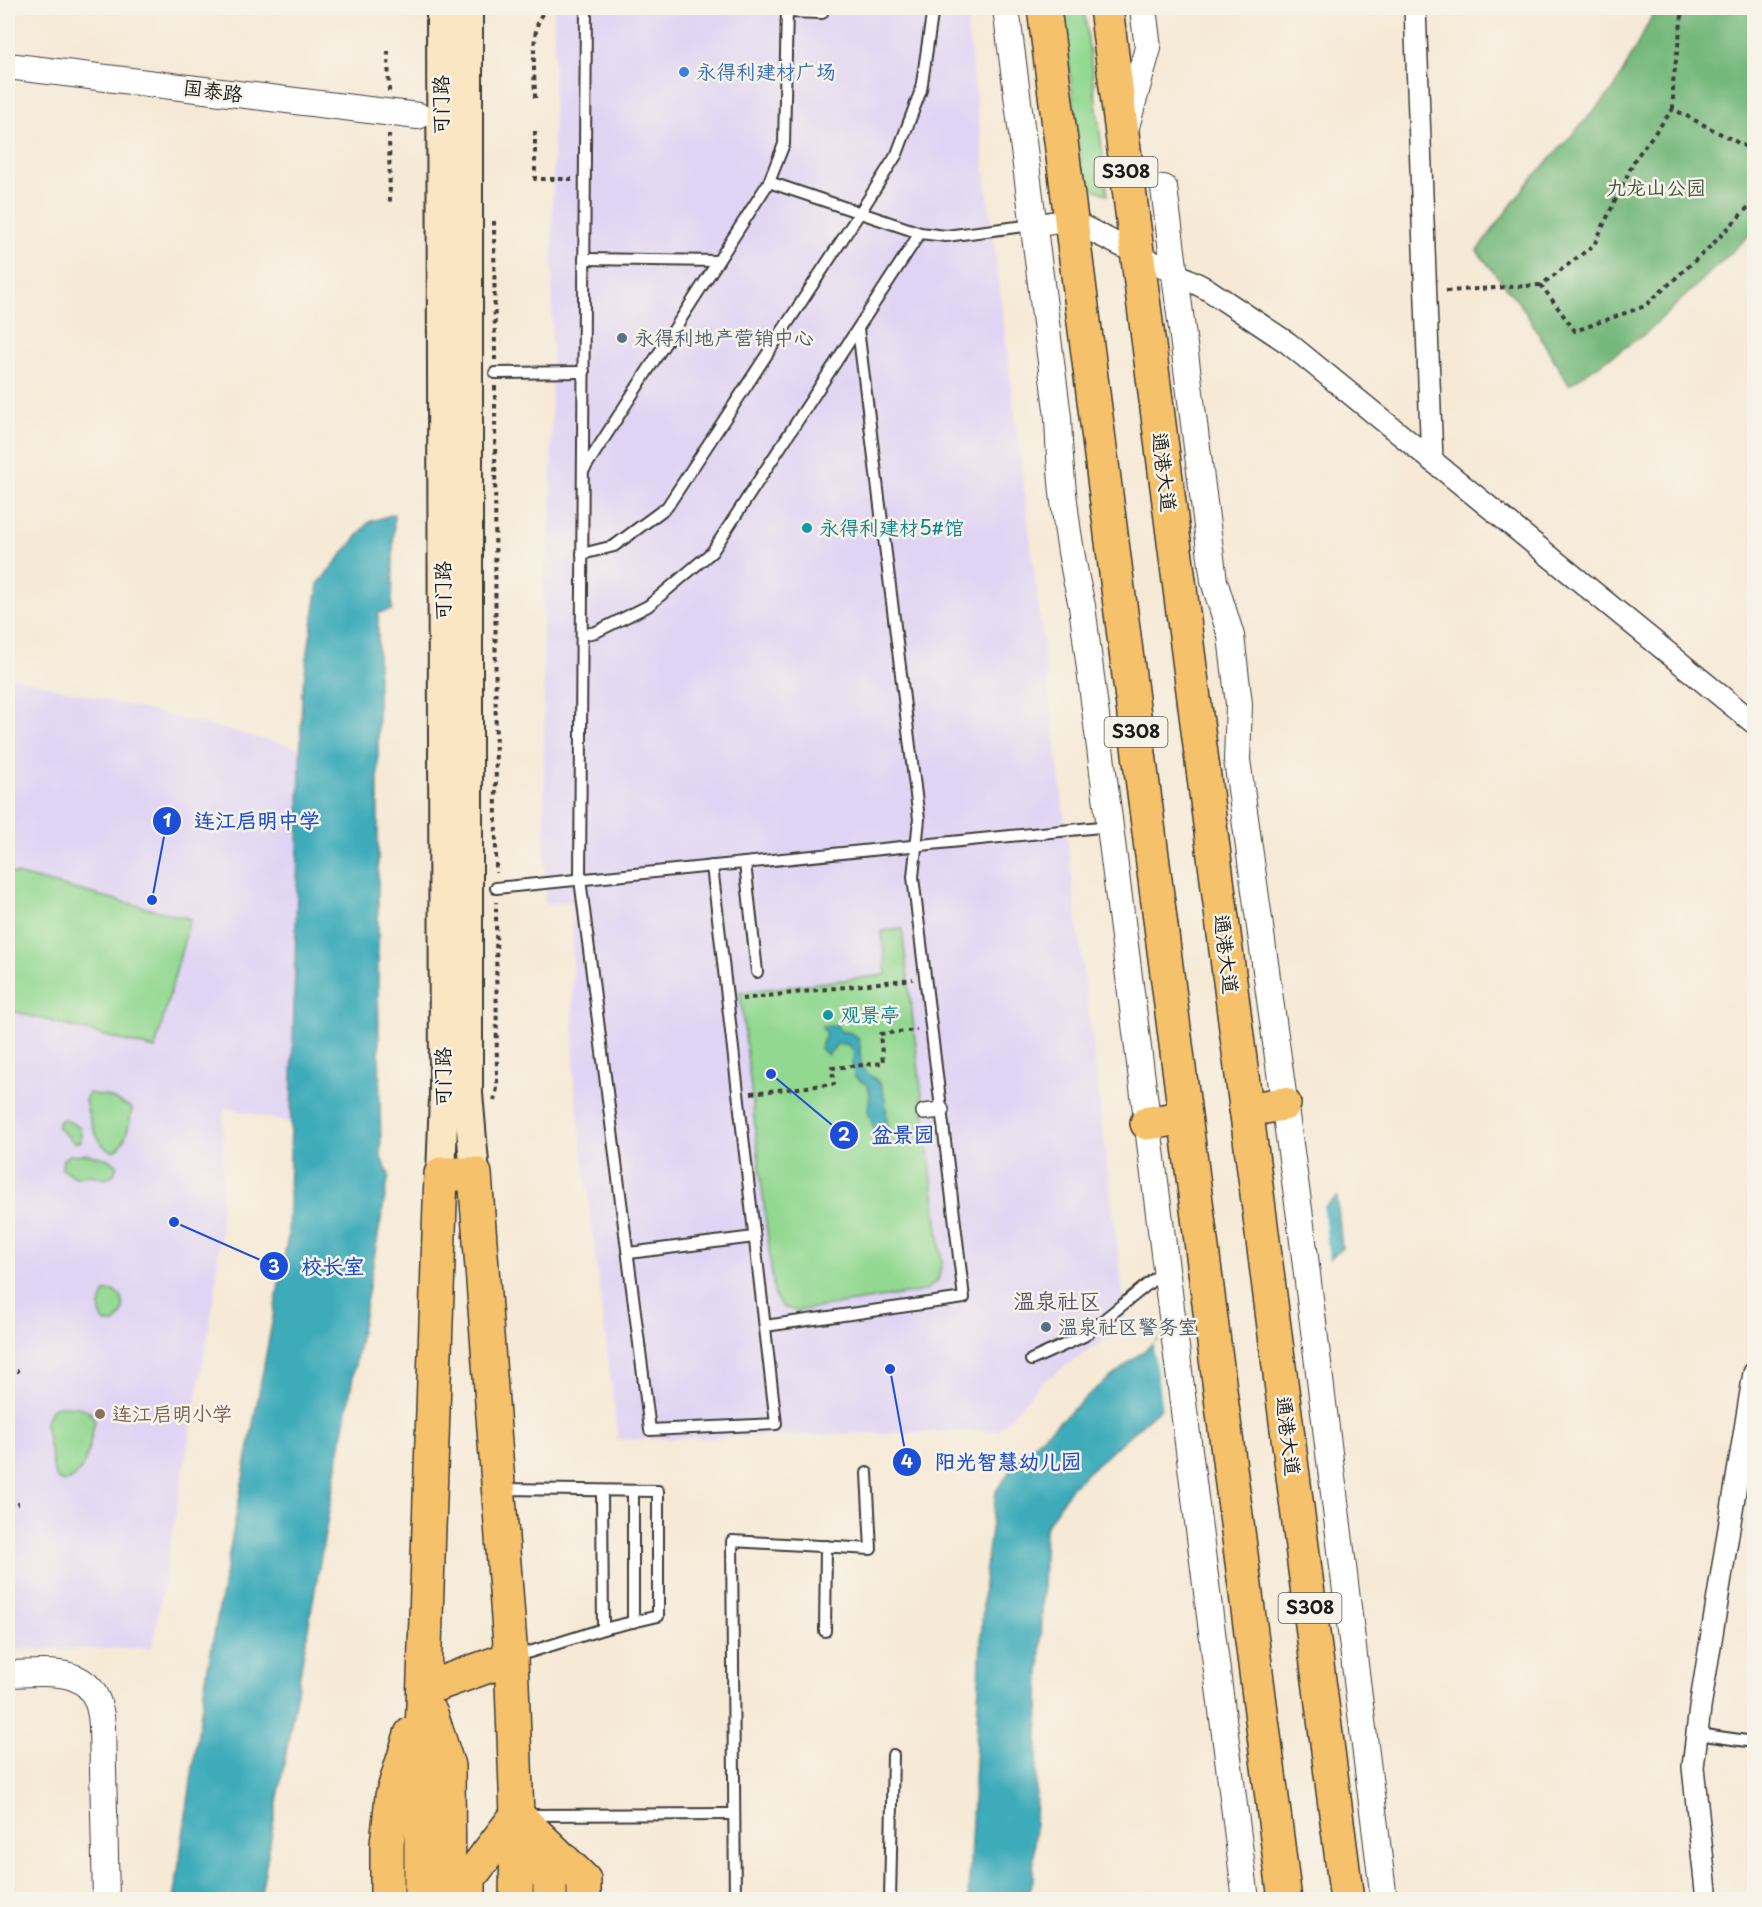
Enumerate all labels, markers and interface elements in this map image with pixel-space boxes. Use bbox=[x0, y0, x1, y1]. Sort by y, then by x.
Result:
place label: 永得利建材广场 bbox=[696, 56, 836, 86]
marker: 永得利建材广场 bbox=[677, 65, 691, 79]
street label: 国泰路 bbox=[182, 71, 246, 109]
street label: 可门路 bbox=[425, 74, 455, 135]
road number: S308 bbox=[1094, 157, 1158, 187]
park label: 九龙山公园 bbox=[1606, 172, 1706, 202]
place label: 永得利地产营销中心 bbox=[634, 322, 814, 352]
marker: 永得利地产营销中心 bbox=[615, 331, 629, 345]
street label: 通港大道 bbox=[1145, 430, 1185, 513]
place label: 永得利建材5#馆 bbox=[819, 512, 964, 542]
marker: 永得利建材5#馆 bbox=[800, 521, 814, 535]
street label: 可门路 bbox=[427, 560, 457, 621]
road number: S308 bbox=[1104, 717, 1168, 747]
callout: 连江启明中学 bbox=[152, 801, 332, 840]
text: 连江启明中学 bbox=[194, 803, 320, 835]
text: 1 bbox=[163, 806, 172, 833]
street label: 通港大道 bbox=[1207, 912, 1247, 995]
place label: 观景亭 bbox=[840, 999, 900, 1029]
marker: 观景亭 bbox=[821, 1008, 835, 1022]
street label: 可门路 bbox=[427, 1046, 457, 1107]
callout: 盆景园 bbox=[829, 1116, 946, 1155]
text: 盆景园 bbox=[872, 1117, 935, 1149]
text: 2 bbox=[838, 1120, 851, 1147]
callout: 校长室 bbox=[259, 1247, 376, 1286]
text: 校长室 bbox=[302, 1249, 365, 1281]
text: 3 bbox=[268, 1252, 280, 1279]
district label: 温泉社区 bbox=[1013, 1283, 1101, 1316]
place label: 温泉社区警务室 bbox=[1058, 1311, 1198, 1341]
marker: 温泉社区警务室 bbox=[1039, 1320, 1053, 1334]
street label: 通港大道 bbox=[1269, 1394, 1309, 1477]
place label: 连江启明小学 bbox=[112, 1398, 232, 1428]
marker: 连江启明小学 bbox=[93, 1407, 107, 1421]
callout: 阳光智慧幼儿园 bbox=[892, 1442, 1093, 1481]
text: 阳光智慧幼儿园 bbox=[935, 1444, 1082, 1476]
text: 4 bbox=[901, 1447, 913, 1474]
road number: S308 bbox=[1278, 1593, 1342, 1623]

